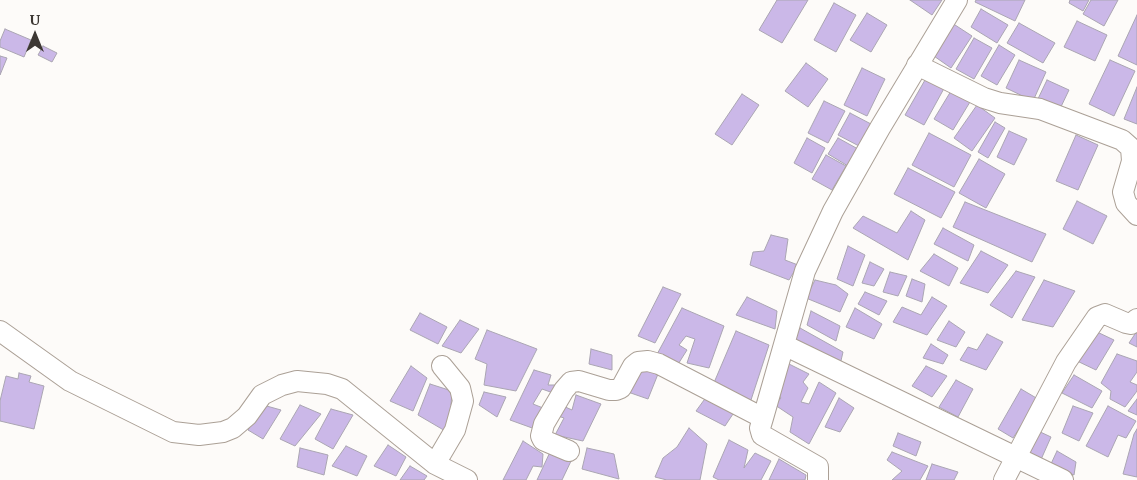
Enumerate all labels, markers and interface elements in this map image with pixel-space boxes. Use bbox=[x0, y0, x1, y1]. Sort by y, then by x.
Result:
north arrow bbox=[10, 10, 60, 60]
text: U bbox=[30, 11, 40, 29]

